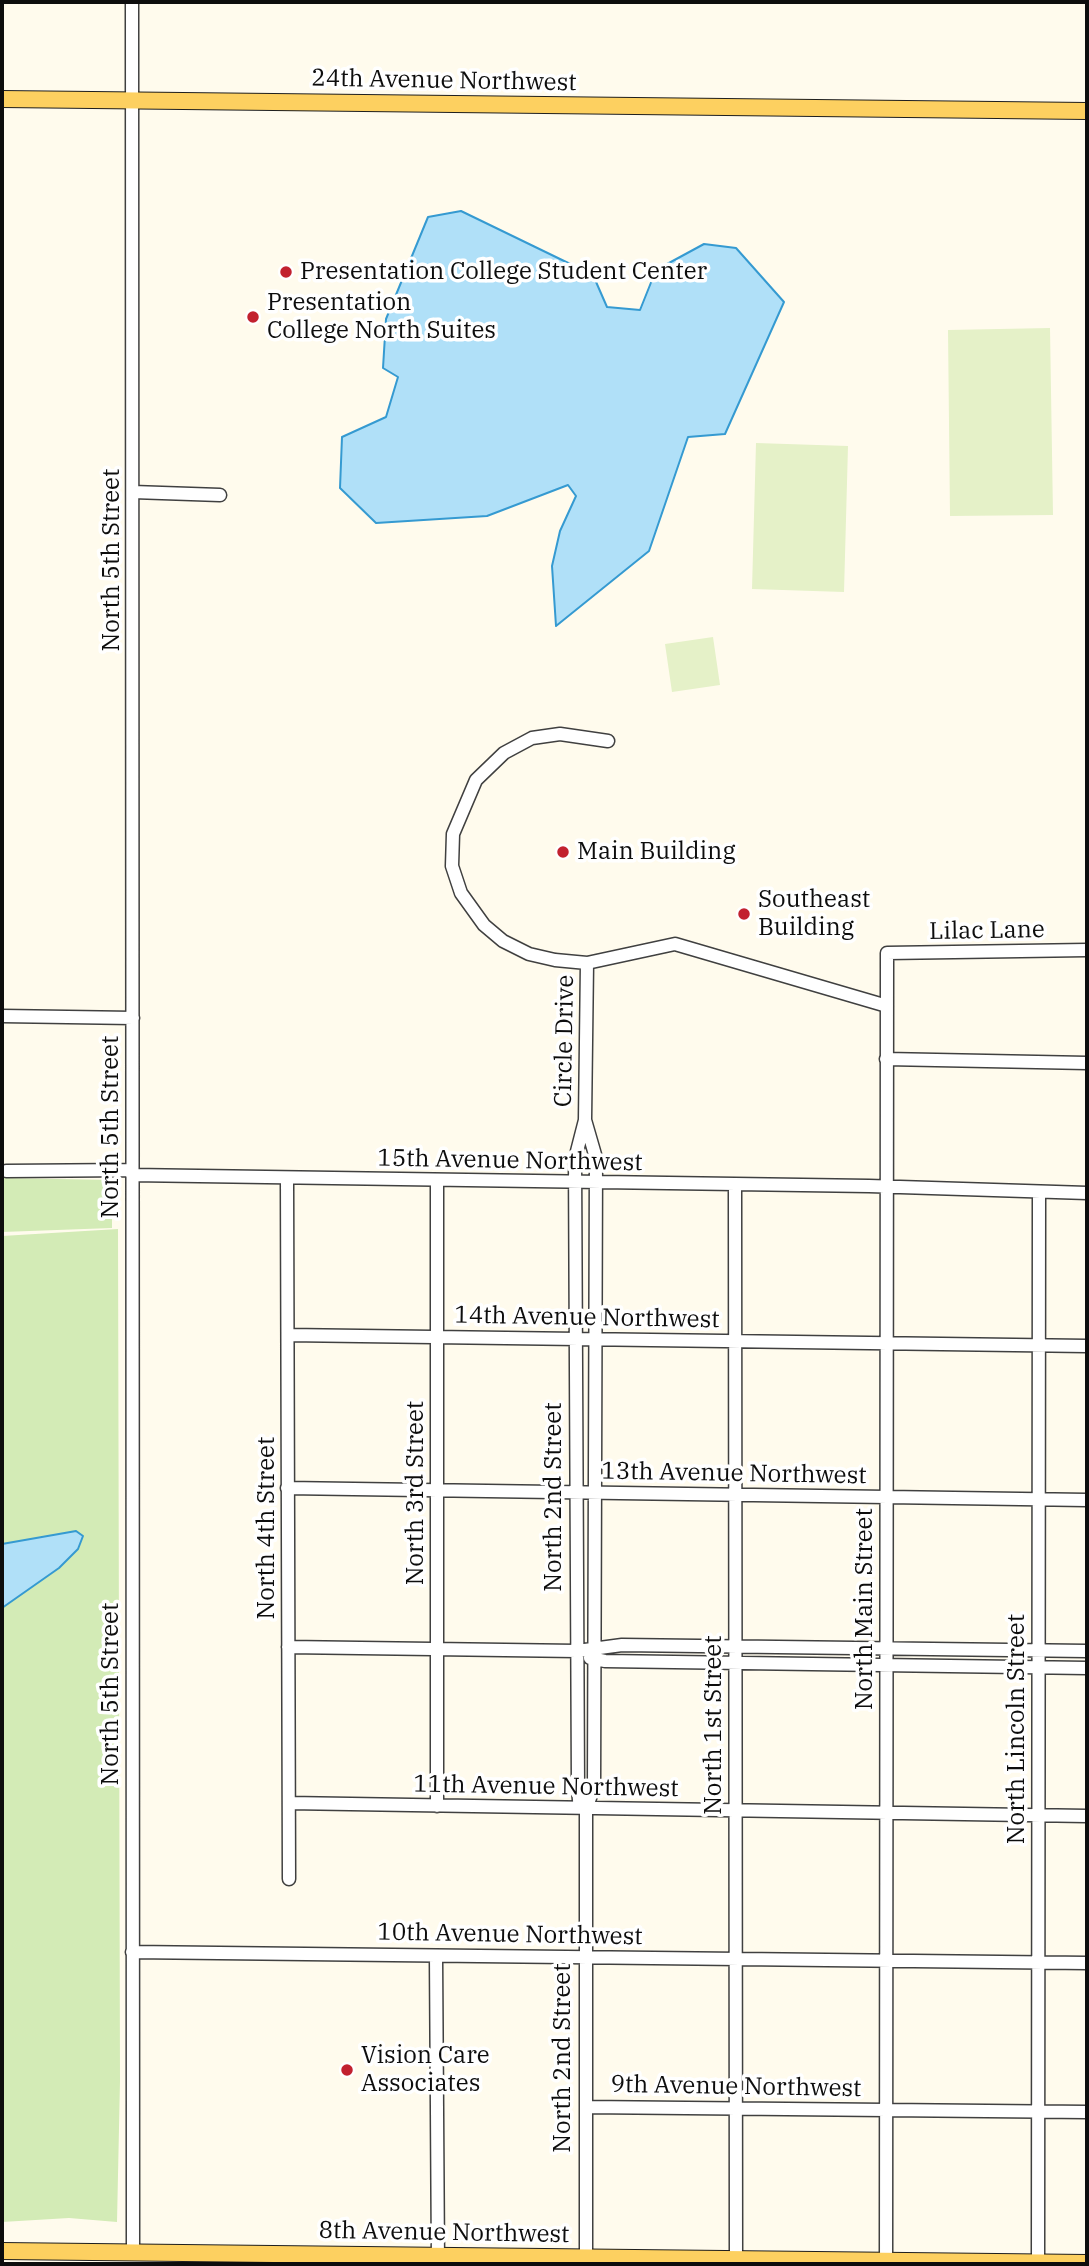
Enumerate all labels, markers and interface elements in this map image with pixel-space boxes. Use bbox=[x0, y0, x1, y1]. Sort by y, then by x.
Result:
street label: 24th Avenue Northwest bbox=[311, 64, 577, 98]
place label: Presentation College Student Center bbox=[300, 258, 707, 286]
marker: Presentation College Student Center bbox=[278, 264, 294, 280]
place label: Presentation College North Suites bbox=[267, 289, 496, 345]
marker: Presentation College North Suites bbox=[245, 309, 261, 325]
street label: North 5th Street bbox=[98, 469, 126, 651]
place label: Main Building bbox=[577, 838, 735, 866]
marker: Main Building bbox=[555, 844, 571, 860]
place label: Southeast Building bbox=[758, 886, 870, 942]
marker: Southeast Building bbox=[736, 906, 752, 922]
street label: Lilac Lane bbox=[929, 916, 1045, 946]
street label: Circle Drive bbox=[549, 975, 581, 1107]
street label: North 5th Street bbox=[97, 1036, 125, 1218]
street label: 15th Avenue Northwest bbox=[377, 1144, 643, 1178]
street label: 14th Avenue Northwest bbox=[454, 1301, 720, 1335]
street label: North 3rd Street bbox=[402, 1401, 430, 1585]
street label: North 2nd Street bbox=[540, 1402, 568, 1592]
street label: North 4th Street bbox=[253, 1437, 281, 1619]
street label: 13th Avenue Northwest bbox=[601, 1457, 867, 1491]
street label: North Main Street bbox=[851, 1508, 879, 1710]
street label: North 5th Street bbox=[97, 1603, 125, 1785]
street label: North Lincoln Street bbox=[1003, 1614, 1031, 1844]
street label: North 1st Street bbox=[700, 1635, 728, 1815]
street label: 11th Avenue Northwest bbox=[413, 1770, 679, 1804]
street label: 10th Avenue Northwest bbox=[377, 1918, 643, 1952]
street label: North 2nd Street bbox=[549, 1963, 577, 2153]
place label: Vision Care Associates bbox=[361, 2042, 490, 2098]
marker: Vision Care Associates bbox=[339, 2062, 355, 2078]
street label: 9th Avenue Northwest bbox=[610, 2070, 862, 2104]
street label: 8th Avenue Northwest bbox=[318, 2216, 570, 2250]

